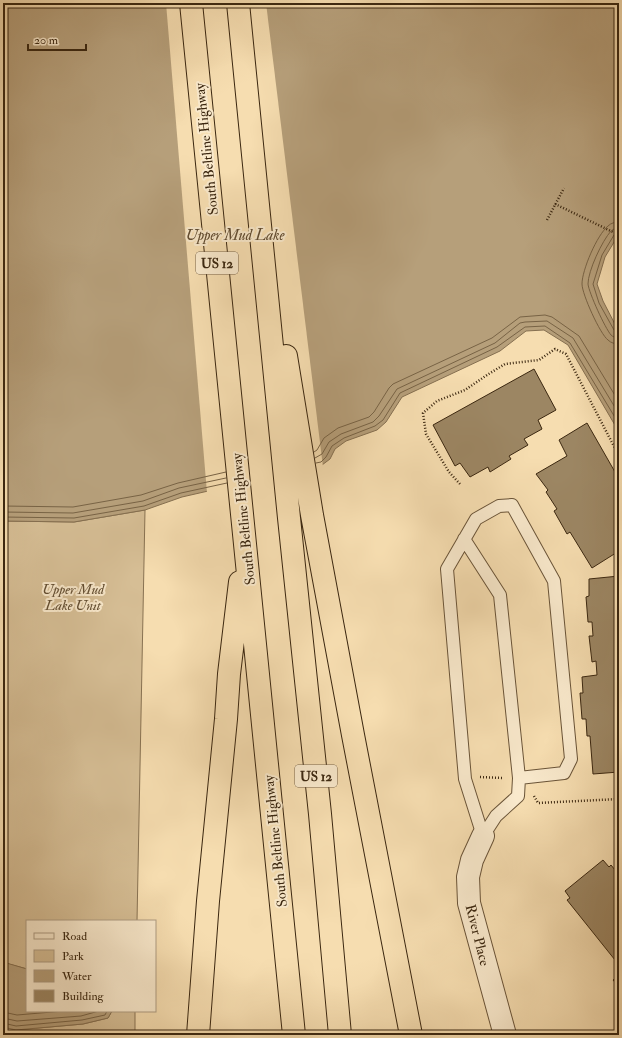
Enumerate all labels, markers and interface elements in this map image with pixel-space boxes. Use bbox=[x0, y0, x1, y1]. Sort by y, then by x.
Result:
scale bar bbox=[28, 26, 86, 52]
text: 20 m bbox=[34, 33, 59, 48]
street label: South Beltline Highway bbox=[191, 81, 223, 216]
water label: Upper Mud Lake bbox=[186, 226, 285, 245]
road number: US 12 bbox=[196, 252, 238, 274]
street label: South Beltline Highway bbox=[228, 451, 260, 586]
park label: Upper Mud Lake Unit bbox=[42, 581, 105, 614]
road number: US 12 bbox=[295, 765, 337, 787]
street label: South Beltline Highway bbox=[260, 773, 292, 908]
street label: River Place bbox=[462, 903, 493, 968]
legend bbox=[26, 920, 156, 1012]
text: Road bbox=[62, 929, 87, 944]
text: Park bbox=[62, 949, 84, 964]
text: Water bbox=[61, 969, 92, 984]
text: Building bbox=[62, 989, 105, 1004]

